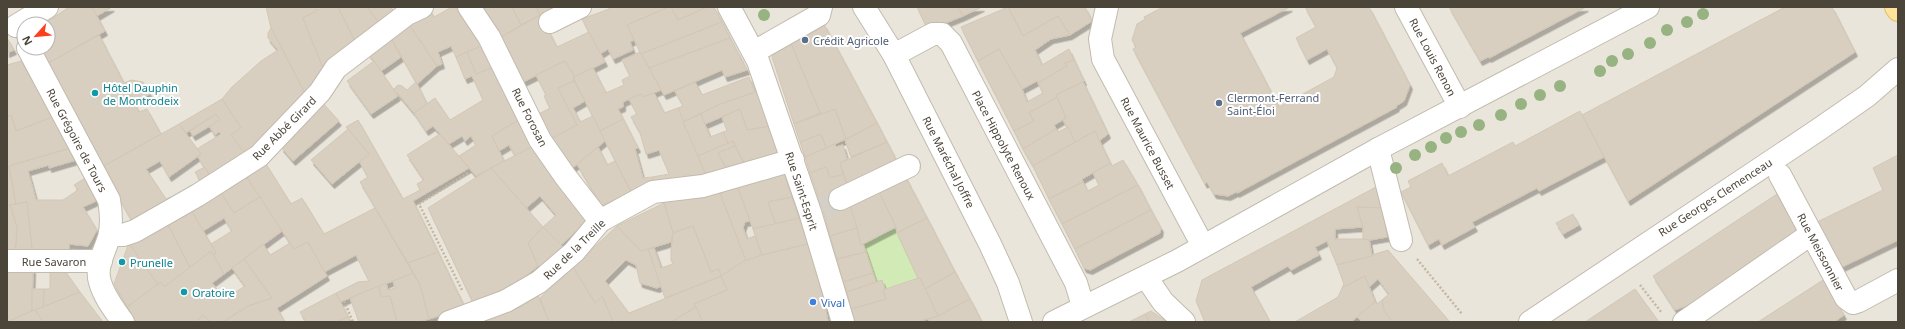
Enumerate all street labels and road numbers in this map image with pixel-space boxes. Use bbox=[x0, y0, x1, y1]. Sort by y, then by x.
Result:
street label: Rue Louis Renon bbox=[1406, 15, 1460, 99]
street label: Rue Forosan bbox=[509, 85, 551, 149]
street label: Rue Grégoire de Tours bbox=[43, 86, 111, 194]
street label: Place Hippolyte Renoux bbox=[969, 88, 1039, 202]
street label: Rue Abbé Girard bbox=[249, 93, 319, 163]
street label: Rue Maurice Busset bbox=[1117, 94, 1179, 192]
street label: Rue Maréchal Joffre bbox=[919, 114, 979, 210]
street label: Rue Saint-Esprit bbox=[782, 150, 822, 232]
street label: Rue Georges Clemenceau bbox=[1655, 155, 1775, 239]
street label: Rue Meissonnier bbox=[1794, 210, 1848, 294]
street label: Rue de la Treille bbox=[540, 215, 608, 283]
street label: Rue Savaron bbox=[22, 254, 86, 269]

